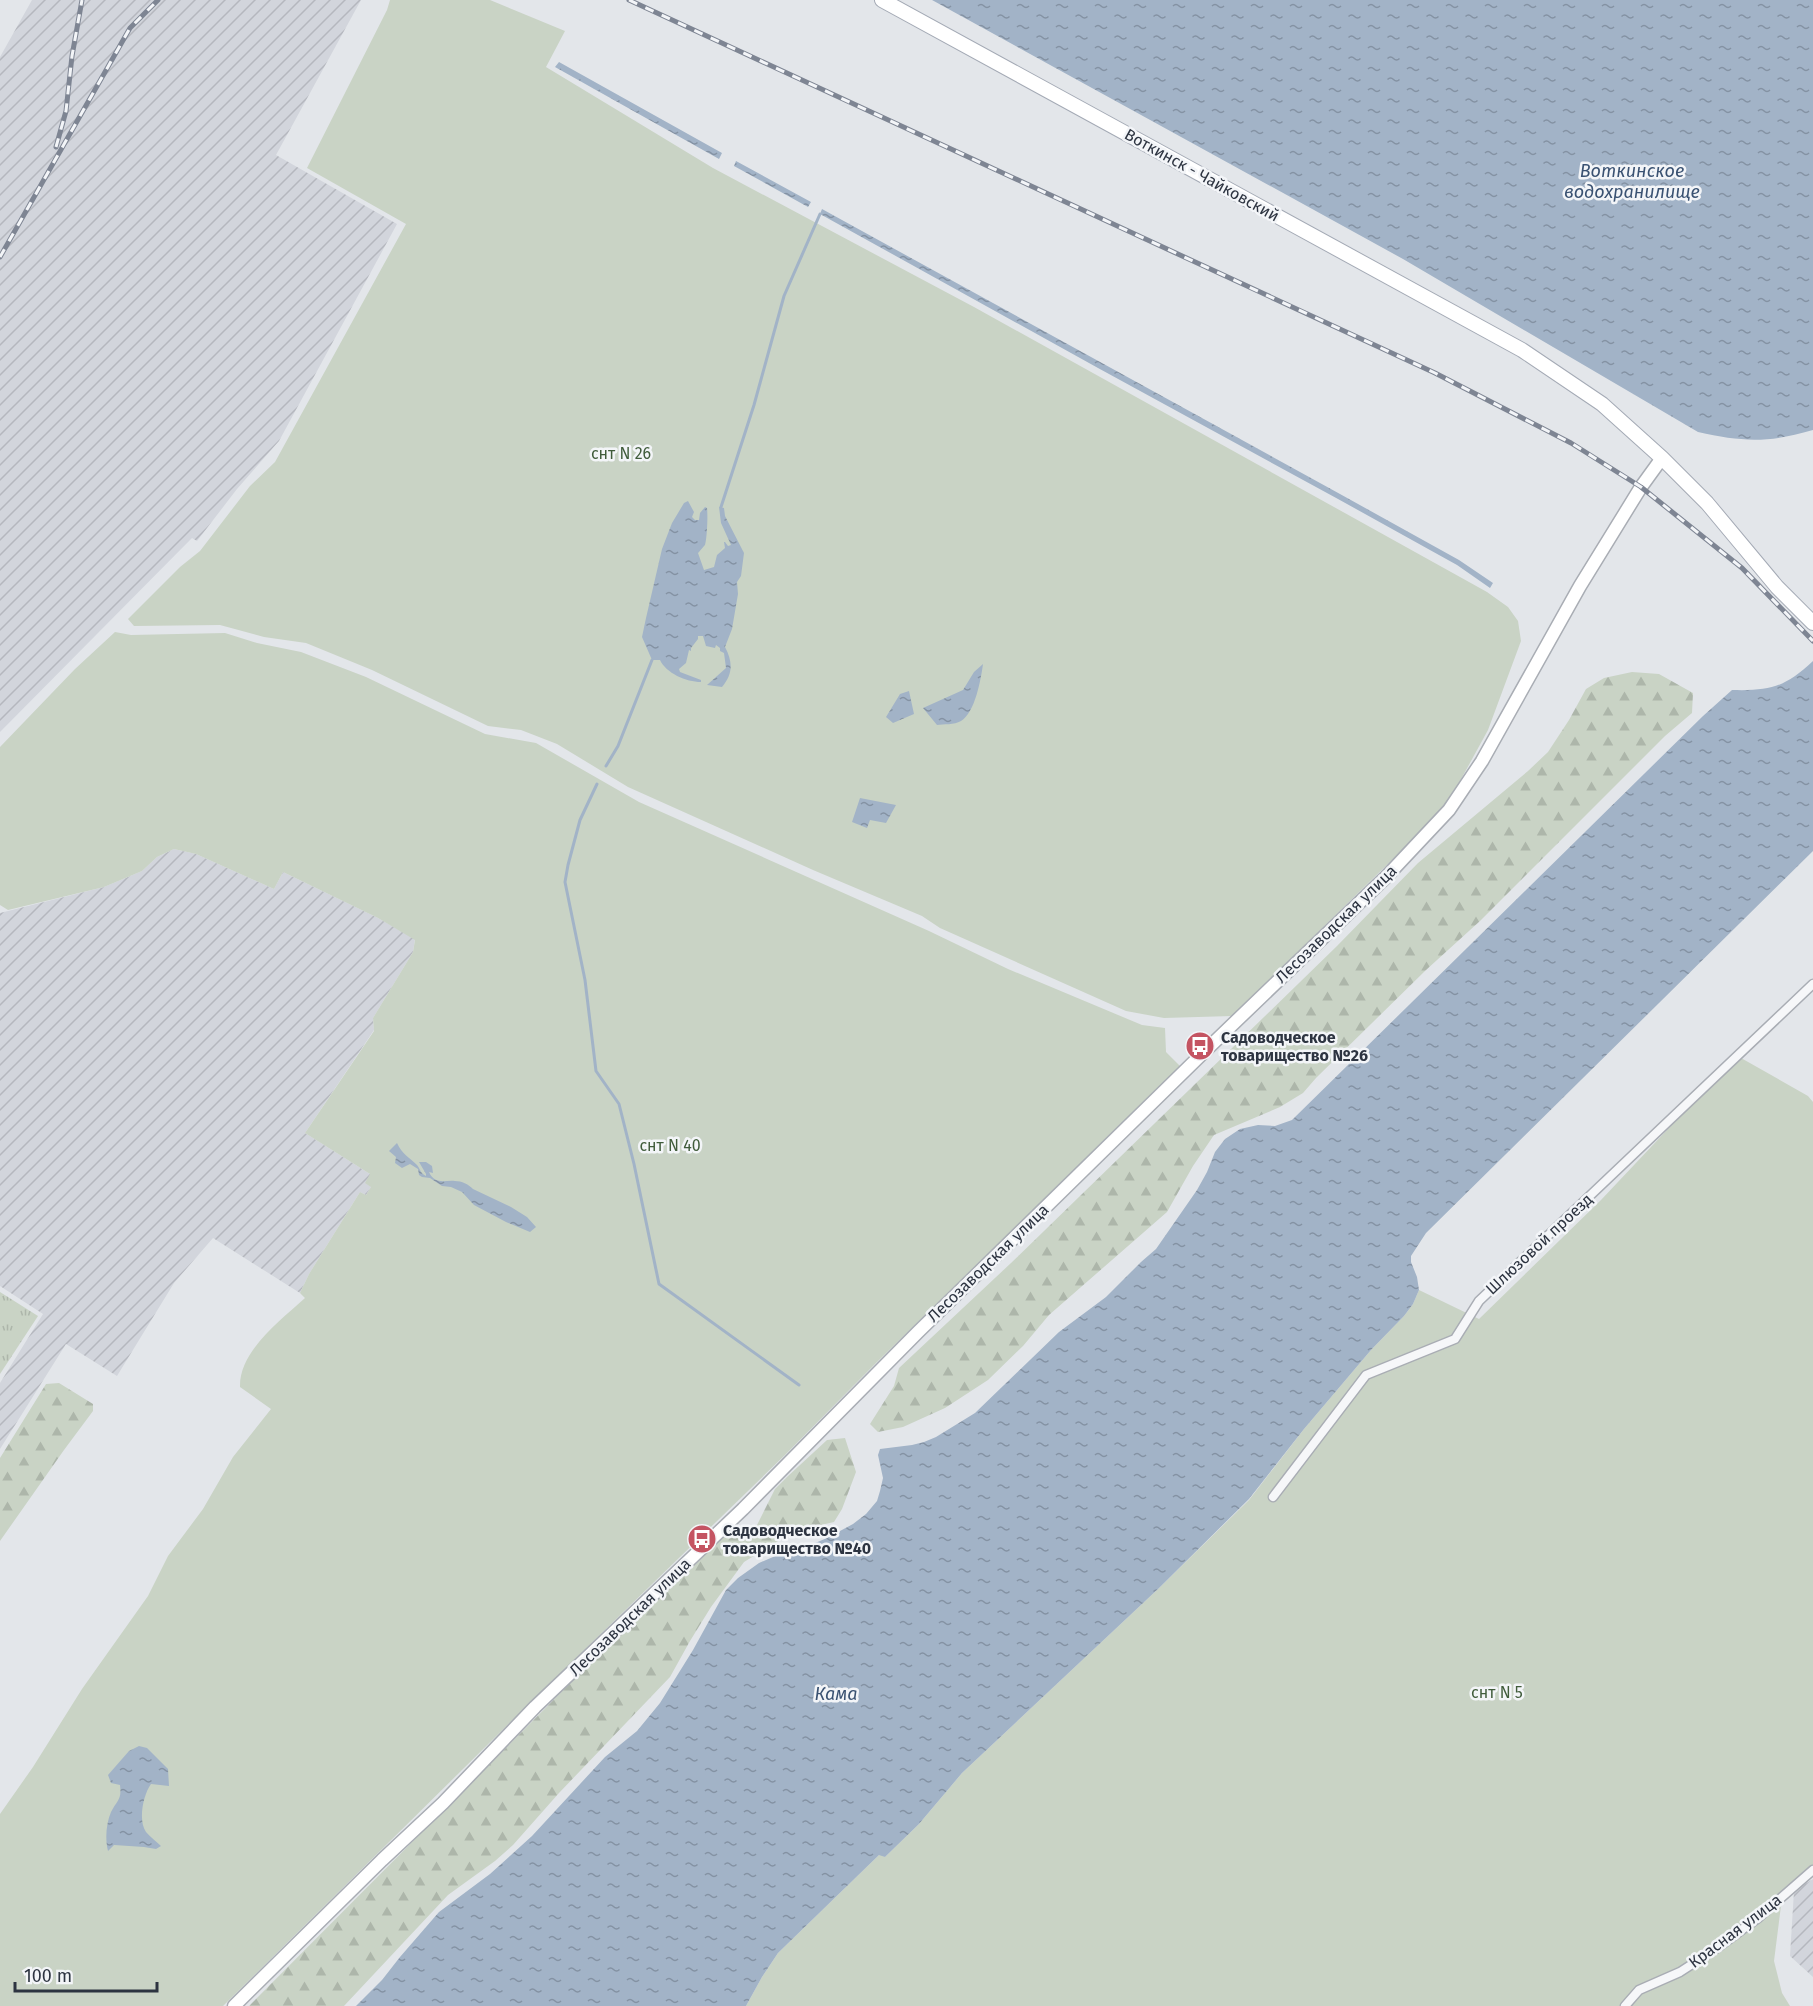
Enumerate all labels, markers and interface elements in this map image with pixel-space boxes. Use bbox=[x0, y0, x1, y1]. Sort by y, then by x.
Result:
street label: Воткинск - Чайковский bbox=[1121, 125, 1283, 225]
water label: Воткинское водохранилище bbox=[1564, 160, 1700, 203]
park label: снт N 26 bbox=[591, 444, 651, 463]
street label: Лесозаводская улица bbox=[1271, 861, 1401, 987]
place label: Садоводческое товарищество №26 bbox=[1221, 1028, 1368, 1065]
bus stop icon: Садоводческое товарищество №26 bbox=[1184, 1030, 1216, 1062]
park label: снт N 40 bbox=[639, 1136, 701, 1155]
street label: Шлюзовой проезд bbox=[1482, 1190, 1596, 1298]
street label: Лесозаводская улица bbox=[923, 1200, 1053, 1326]
place label: Садоводческое товарищество №40 bbox=[723, 1521, 871, 1558]
bus stop icon: Садоводческое товарищество №40 bbox=[686, 1523, 718, 1555]
street label: Лесозаводская улица bbox=[565, 1554, 695, 1680]
water label: Кама bbox=[815, 1683, 857, 1705]
park label: снт N 5 bbox=[1471, 1683, 1523, 1702]
street label: Красная улица bbox=[1685, 1890, 1785, 1972]
scale bar bbox=[15, 1955, 158, 1993]
text: 100 m bbox=[24, 1965, 72, 1987]

